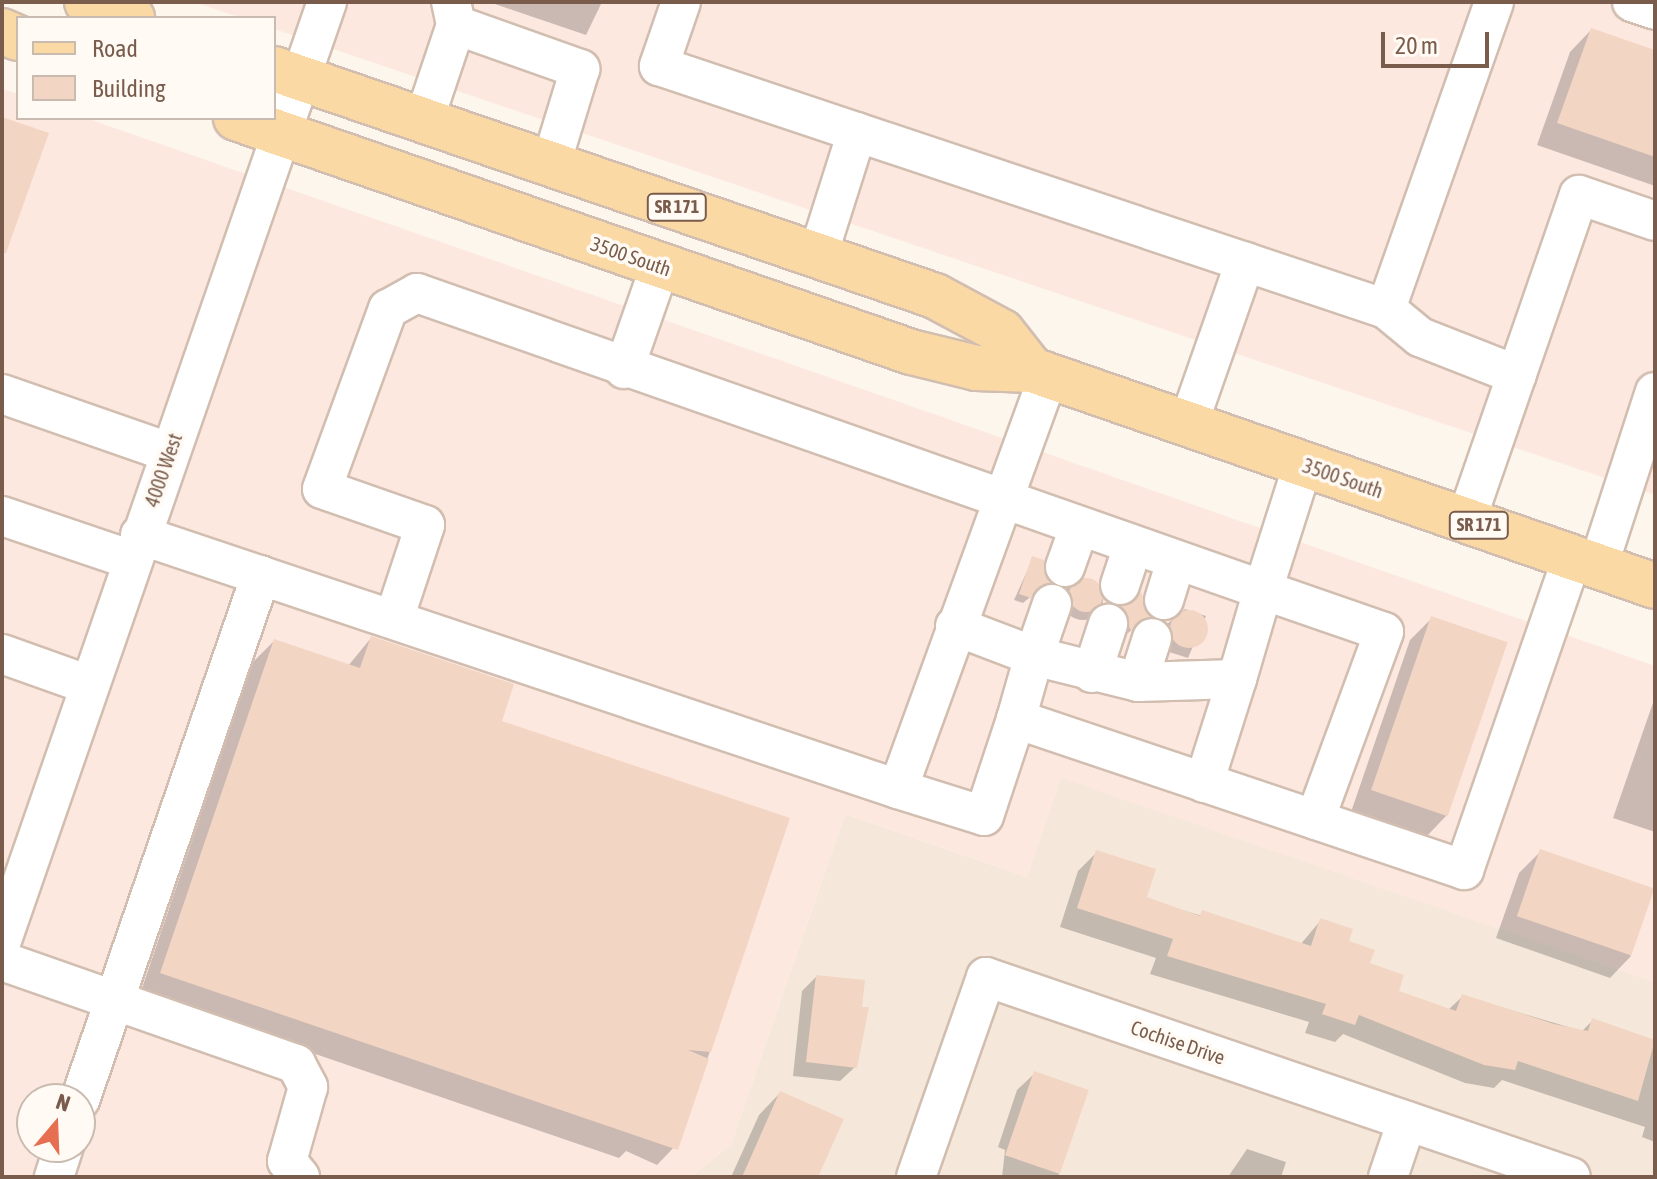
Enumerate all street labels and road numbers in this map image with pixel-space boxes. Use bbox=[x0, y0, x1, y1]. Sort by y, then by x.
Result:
road number: SR 171 bbox=[645, 193, 709, 221]
street label: 3500 South bbox=[588, 231, 674, 281]
street label: 4000 West bbox=[139, 430, 187, 510]
street label: 3500 South bbox=[1300, 453, 1386, 503]
road number: SR 171 bbox=[1447, 511, 1511, 539]
street label: Cochise Drive bbox=[1128, 1015, 1228, 1069]

